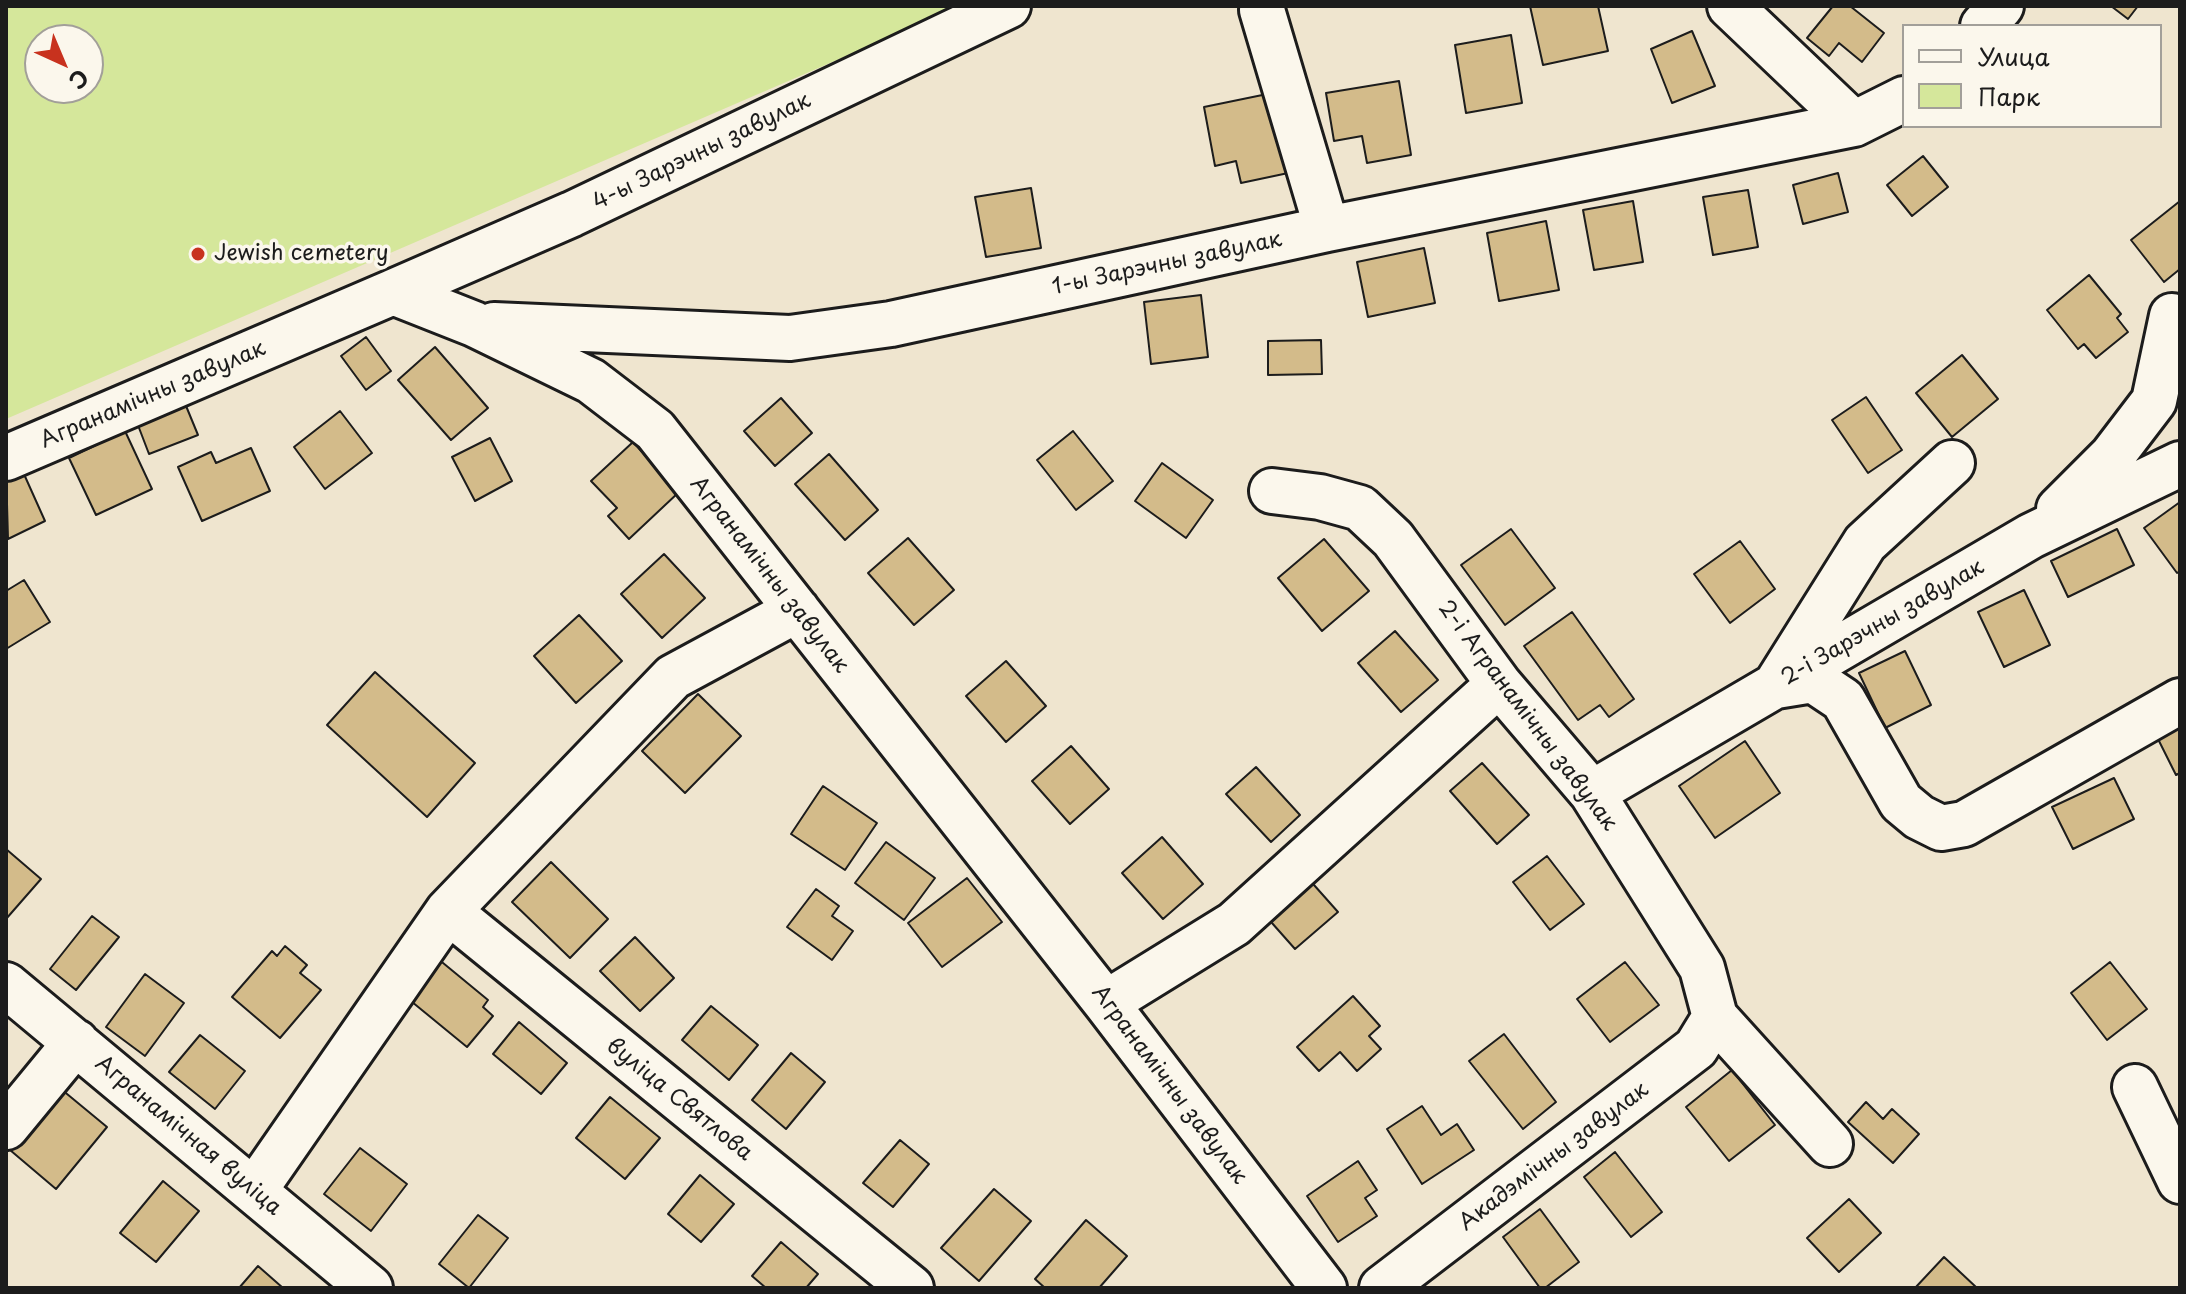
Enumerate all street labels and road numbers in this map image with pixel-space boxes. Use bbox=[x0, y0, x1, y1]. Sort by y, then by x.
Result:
street label: 4-ы Зарэчны завулак bbox=[589, 88, 815, 216]
street label: 1-ы Зарэчны завулак bbox=[1050, 227, 1284, 301]
street label: Агранамічны завулак bbox=[37, 336, 269, 454]
street label: Агранамічны завулак bbox=[684, 472, 854, 678]
street label: 2-і Зарэчны завулак bbox=[1777, 554, 1989, 692]
street label: 2-і Агранамічны завулак bbox=[1432, 596, 1622, 836]
street label: Агранамічны завулак bbox=[1086, 980, 1252, 1190]
street label: вуліца Святлова bbox=[601, 1033, 757, 1167]
street label: Агранамічная вуліца bbox=[90, 1050, 286, 1222]
street label: Акадэмічны завулак bbox=[1454, 1077, 1654, 1237]

